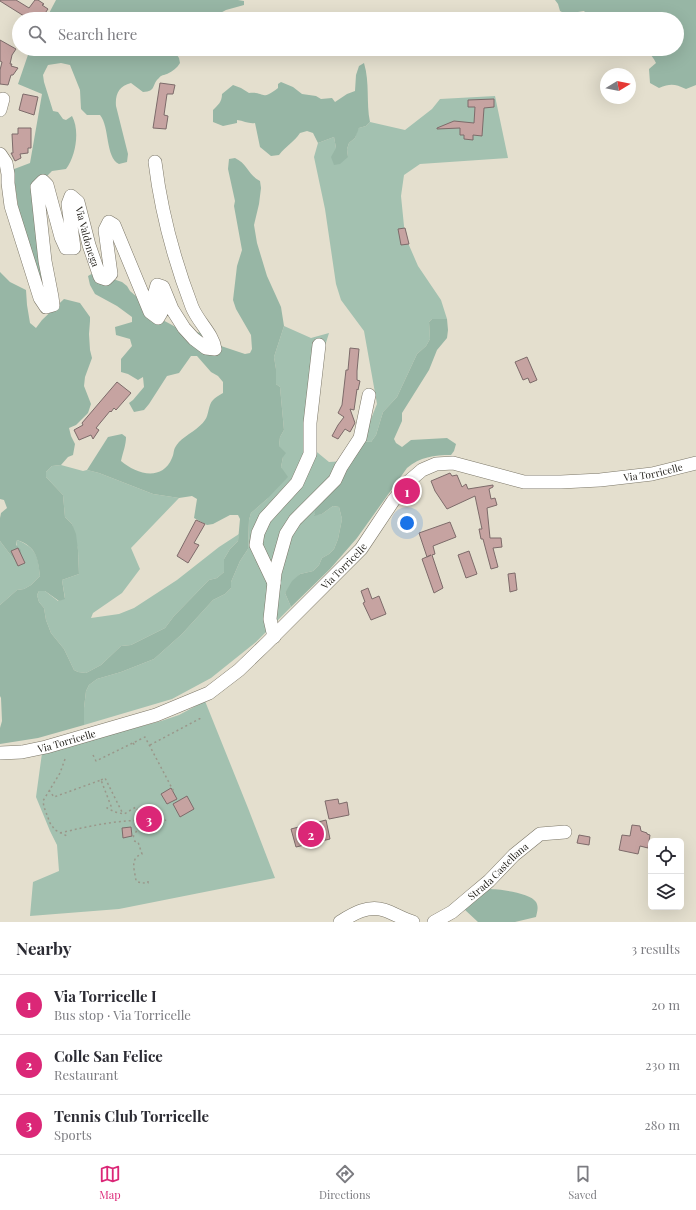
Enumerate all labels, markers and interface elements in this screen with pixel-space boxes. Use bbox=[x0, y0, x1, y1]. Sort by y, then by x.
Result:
search box bbox=[12, 12, 684, 56]
icon: search bbox=[26, 23, 48, 45]
text: Search here bbox=[58, 24, 137, 44]
north arrow bbox=[600, 68, 636, 104]
street label: Via Valdonega bbox=[72, 204, 103, 269]
street label: Via Torricelle bbox=[622, 460, 684, 484]
pin: 1 bbox=[394, 476, 420, 506]
your location bbox=[397, 513, 417, 533]
street label: Via Torricelle bbox=[317, 540, 370, 593]
street label: Via Torricelle bbox=[35, 726, 97, 756]
pin: 3 bbox=[136, 804, 162, 834]
pin: 2 bbox=[298, 819, 324, 849]
map controls bbox=[648, 838, 684, 910]
button: locate bbox=[648, 838, 684, 874]
street label: Strada Castellana bbox=[465, 839, 531, 903]
button: layers bbox=[648, 874, 684, 910]
text: Nearby bbox=[16, 937, 71, 959]
text: 3 results bbox=[631, 940, 680, 957]
text: Via Torricelle I bbox=[54, 986, 157, 1006]
text: 1 bbox=[27, 996, 31, 1013]
text: 20 m bbox=[651, 996, 680, 1013]
text: Bus stop · Via Torricelle bbox=[54, 1006, 191, 1023]
text: Colle San Felice bbox=[54, 1046, 163, 1066]
text: 2 bbox=[26, 1056, 32, 1073]
text: 230 m bbox=[645, 1056, 680, 1073]
text: Restaurant bbox=[54, 1066, 118, 1083]
text: Tennis Club Torricelle bbox=[54, 1106, 209, 1126]
text: 3 bbox=[26, 1116, 32, 1133]
text: 280 m bbox=[644, 1116, 680, 1133]
text: Sports bbox=[54, 1126, 92, 1143]
tab: Map bbox=[99, 1163, 121, 1202]
tab: Directions bbox=[319, 1163, 370, 1202]
tab: Saved bbox=[568, 1163, 597, 1202]

